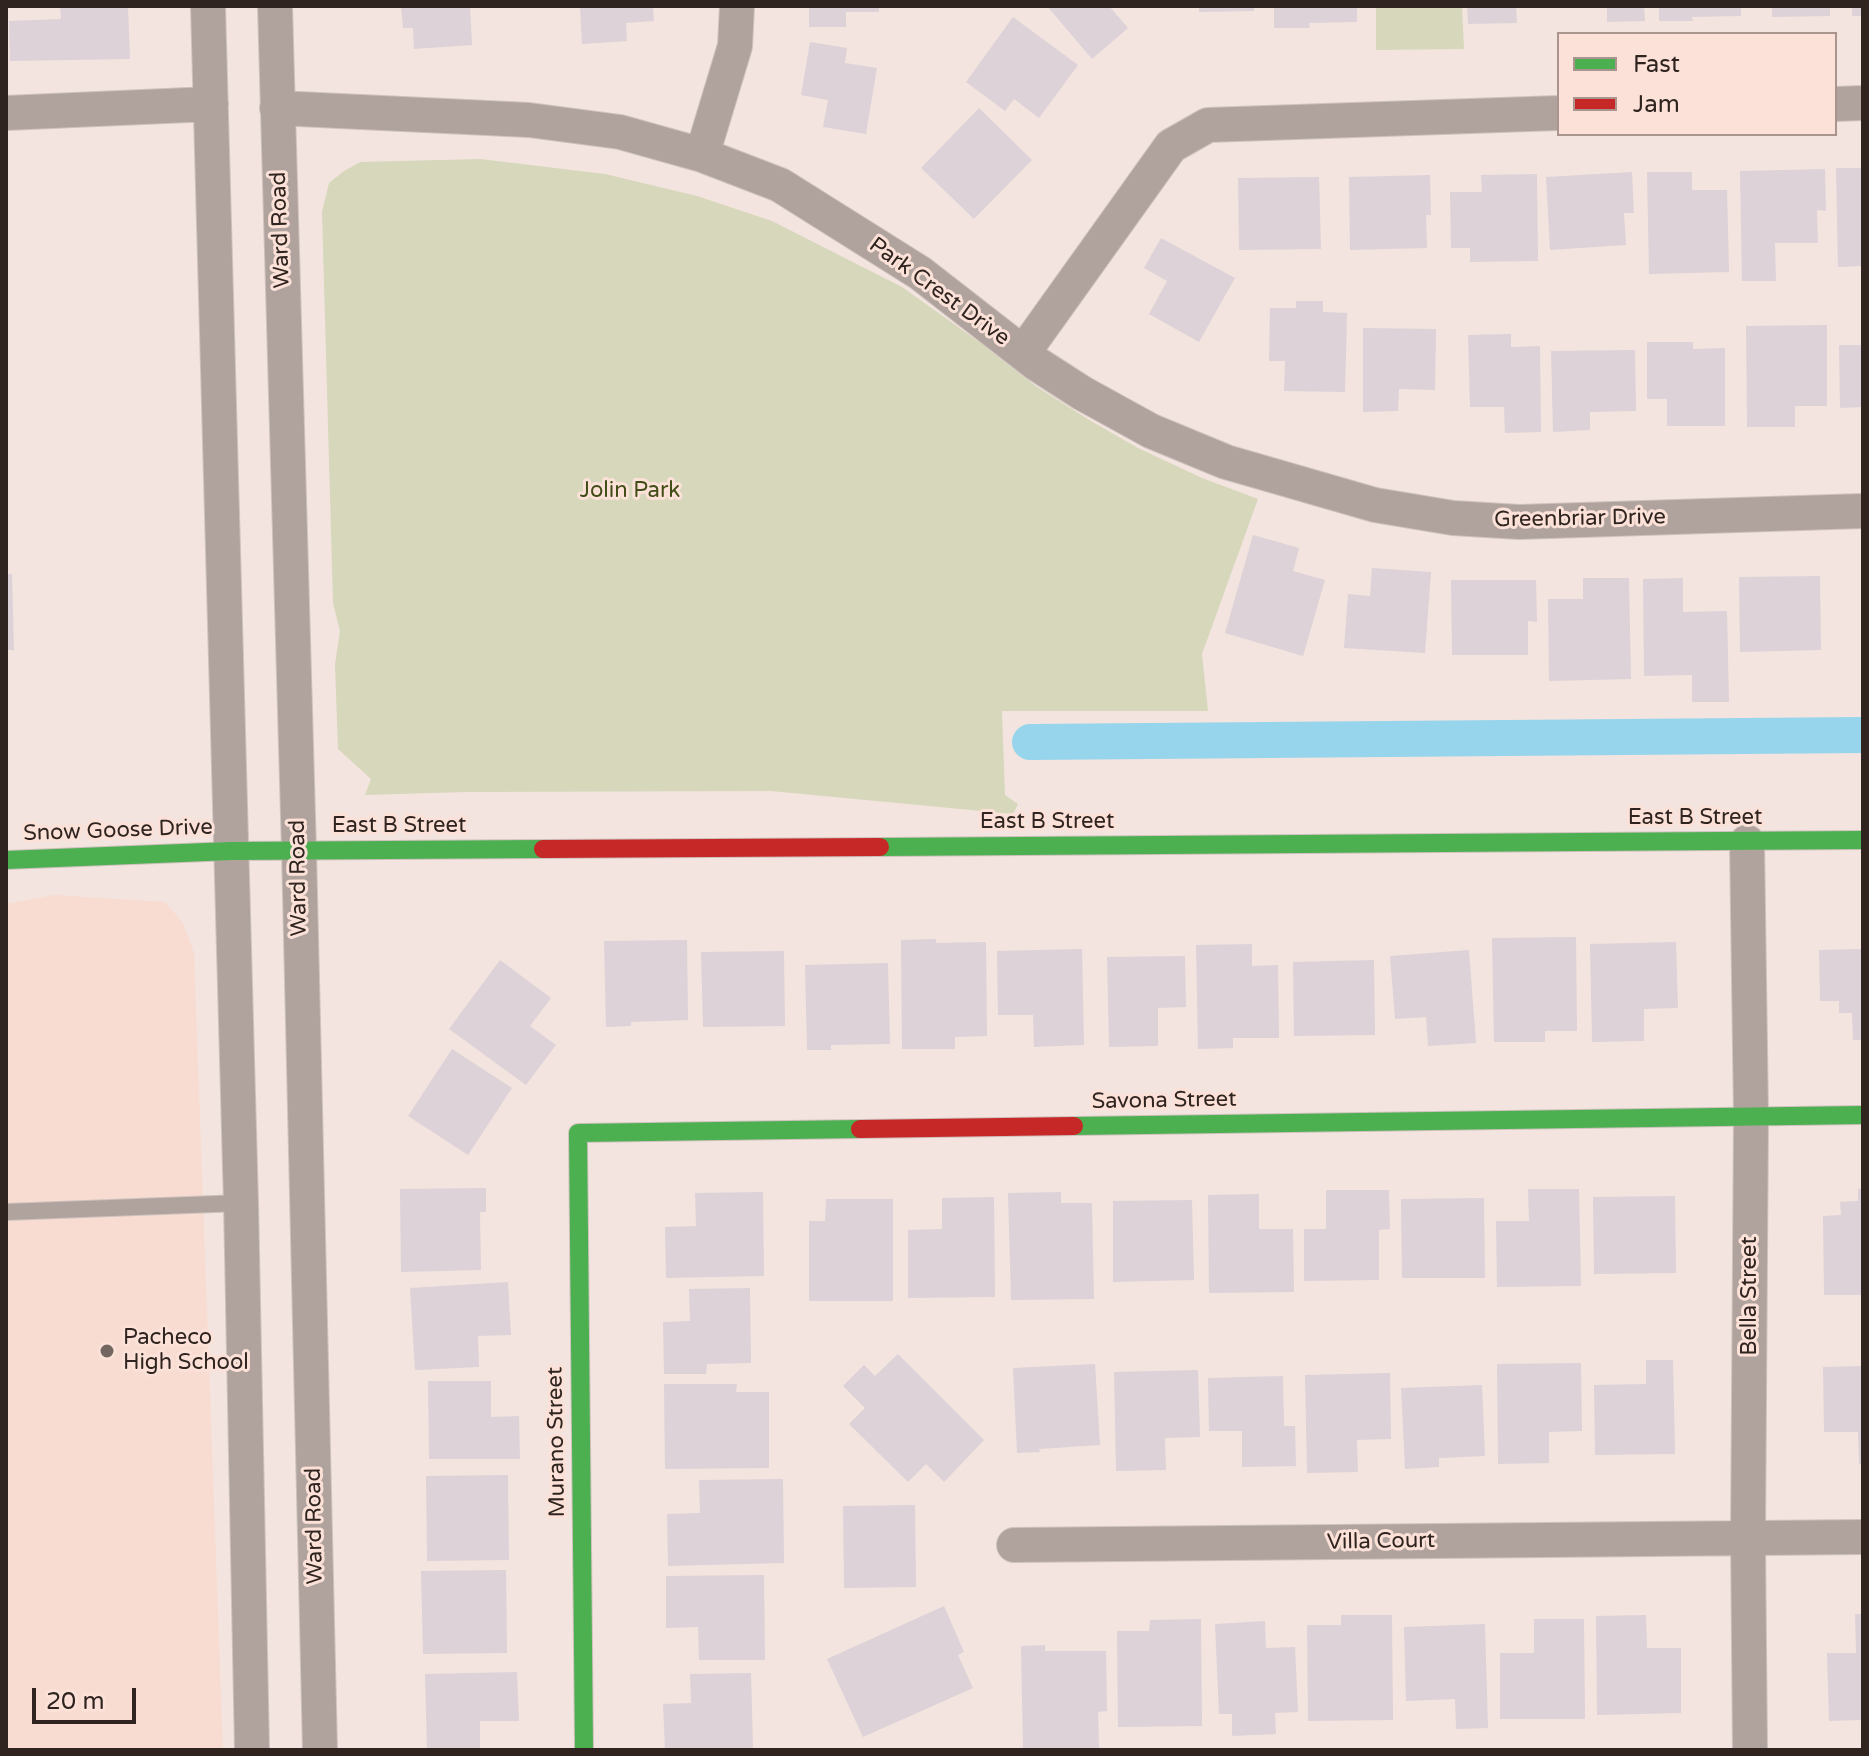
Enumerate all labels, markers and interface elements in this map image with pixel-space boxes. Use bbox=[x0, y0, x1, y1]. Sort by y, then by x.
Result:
legend bbox=[1557, 32, 1837, 136]
text: Fast bbox=[1633, 50, 1680, 79]
text: Jam bbox=[1633, 90, 1680, 119]
street label: Ward Road bbox=[266, 171, 296, 289]
street label: Park Crest Drive bbox=[864, 232, 1014, 352]
park label: Jolin Park bbox=[580, 478, 680, 504]
street label: Greenbriar Drive bbox=[1494, 504, 1666, 534]
street label: East B Street bbox=[1628, 805, 1762, 831]
street label: East B Street bbox=[980, 809, 1114, 835]
street label: East B Street bbox=[332, 813, 466, 839]
street label: Snow Goose Drive bbox=[23, 815, 213, 847]
street label: Ward Road bbox=[285, 819, 313, 937]
street label: Savona Street bbox=[1091, 1087, 1237, 1115]
street label: Bella Street bbox=[1737, 1236, 1763, 1356]
place label: Pacheco High School bbox=[123, 1325, 249, 1376]
marker: Pacheco High School bbox=[98, 1342, 116, 1360]
street label: Murano Street bbox=[542, 1367, 572, 1517]
street label: Ward Road bbox=[301, 1467, 329, 1585]
street label: Villa Court bbox=[1327, 1528, 1435, 1556]
scale bar bbox=[36, 1672, 140, 1722]
text: 20 m bbox=[46, 1687, 104, 1716]

